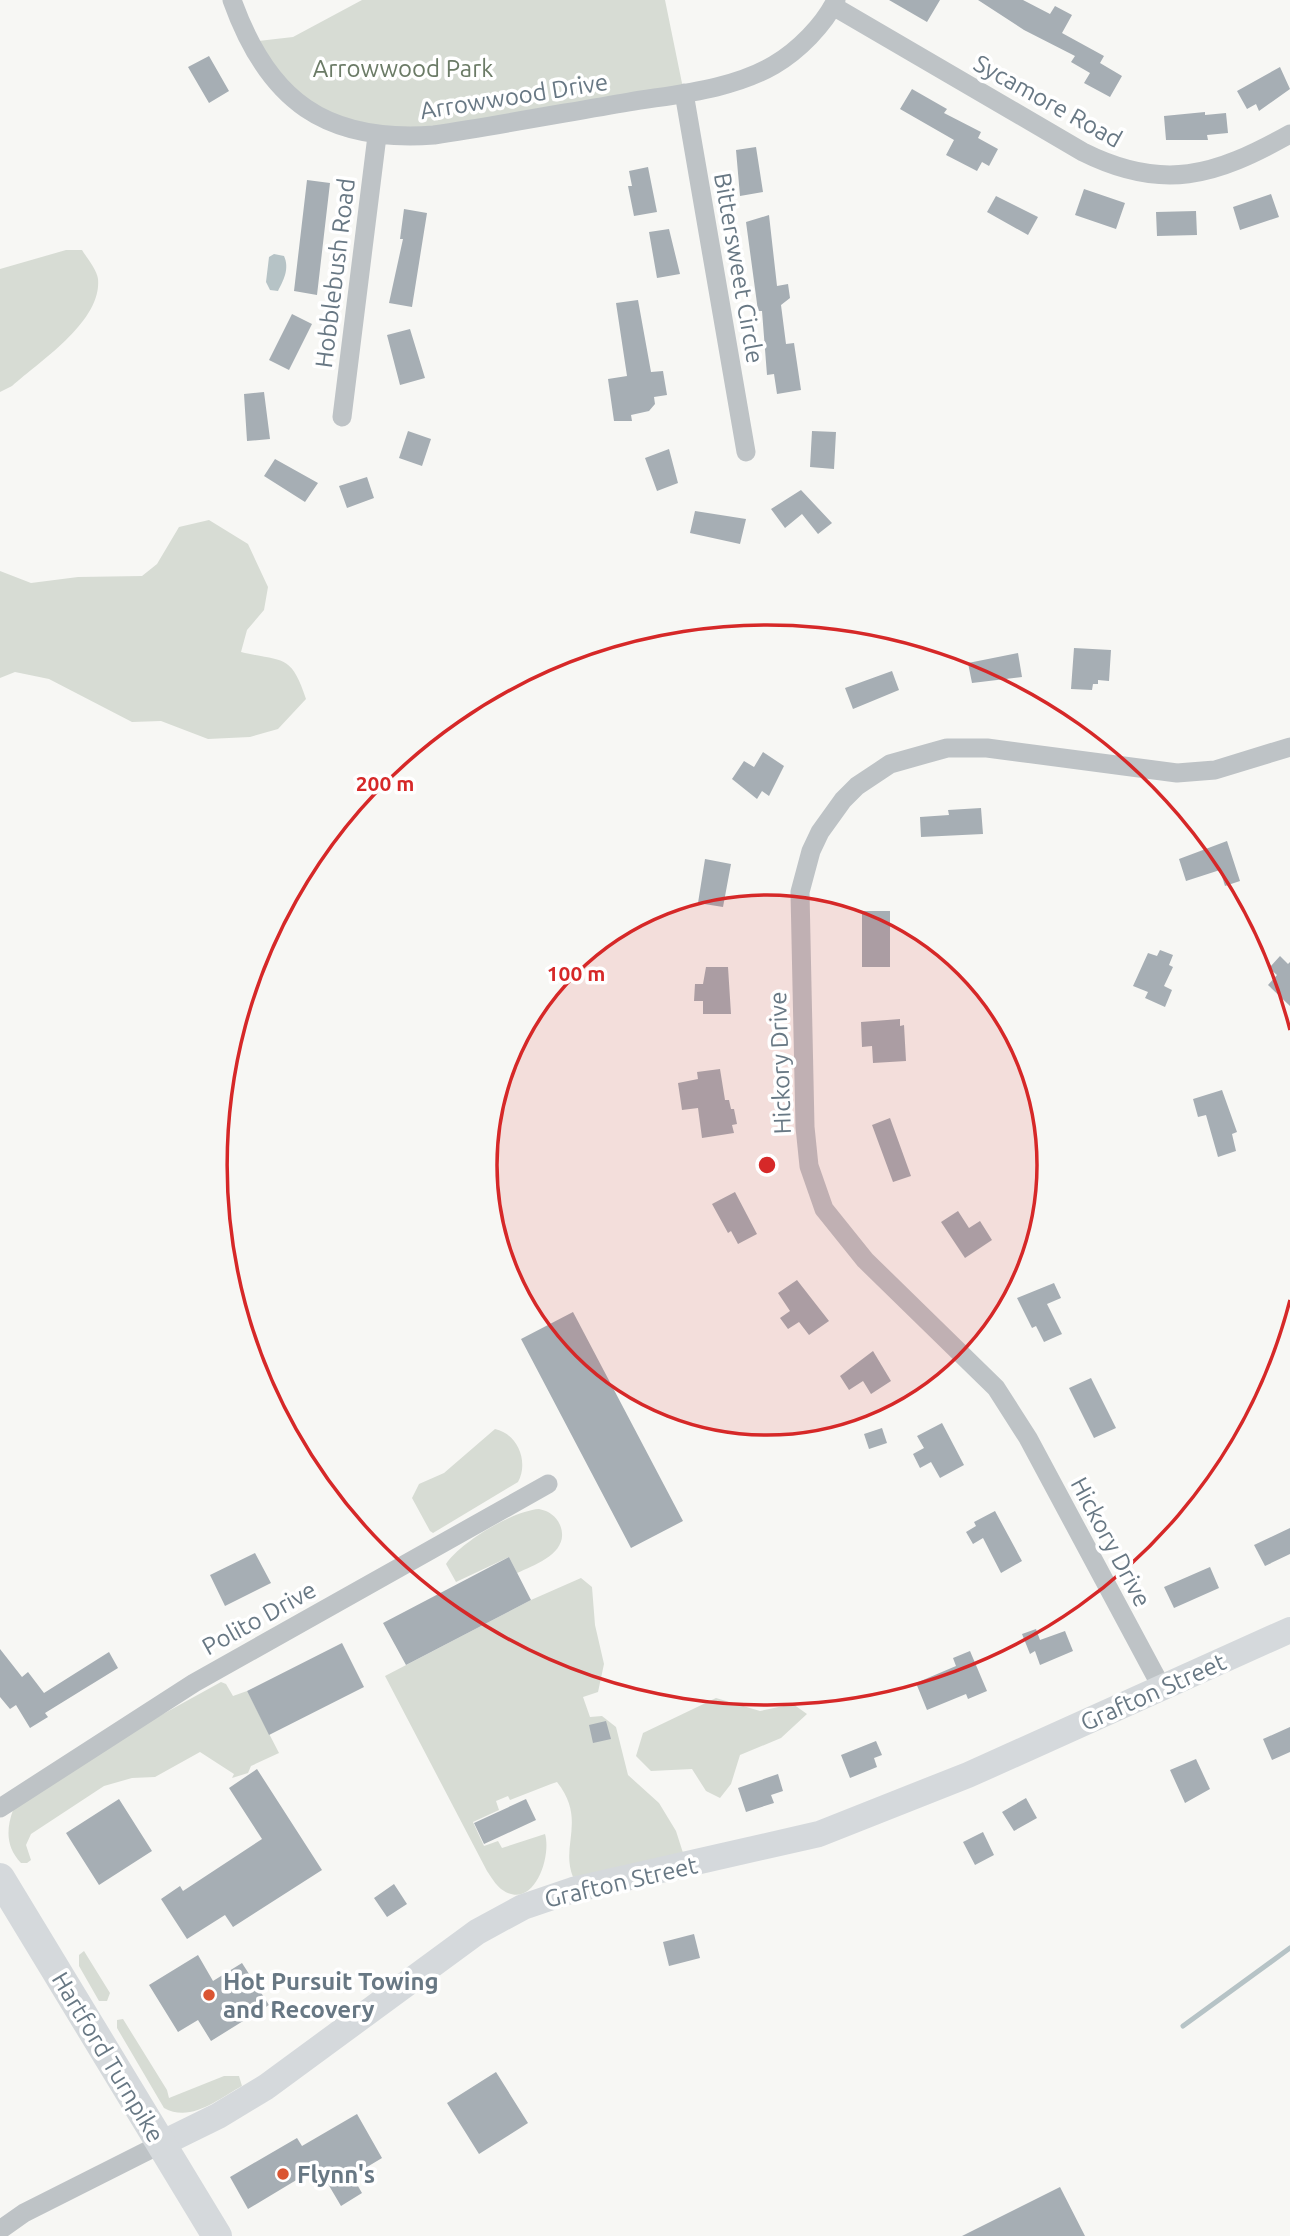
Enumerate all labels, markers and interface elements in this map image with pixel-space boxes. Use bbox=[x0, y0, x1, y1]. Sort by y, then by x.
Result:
street label: Sycamore Road bbox=[969, 49, 1127, 153]
park label: Arrowwood Park bbox=[313, 55, 493, 82]
street label: Arrowwood Drive bbox=[418, 68, 610, 124]
street label: Bittersweet Circle bbox=[709, 171, 769, 365]
street label: Hobblebush Road bbox=[310, 177, 360, 369]
text: 200 m bbox=[356, 771, 414, 795]
text: 100 m bbox=[547, 961, 605, 985]
street label: Hickory Drive bbox=[764, 991, 796, 1135]
centre of rings bbox=[755, 1153, 779, 1177]
street label: Hickory Drive bbox=[1066, 1473, 1156, 1611]
street label: Polito Drive bbox=[197, 1576, 321, 1660]
street label: Grafton Street bbox=[1076, 1648, 1230, 1736]
street label: Grafton Street bbox=[542, 1851, 701, 1913]
street label: Hartford Turnpike bbox=[47, 1967, 169, 2147]
place label: Hot Pursuit Towing and Recovery bbox=[223, 1968, 439, 2023]
marker: Hot Pursuit Towing and Recovery bbox=[201, 1987, 217, 2003]
place label: Flynn's bbox=[297, 2161, 375, 2188]
marker: Flynn's bbox=[275, 2166, 291, 2182]

